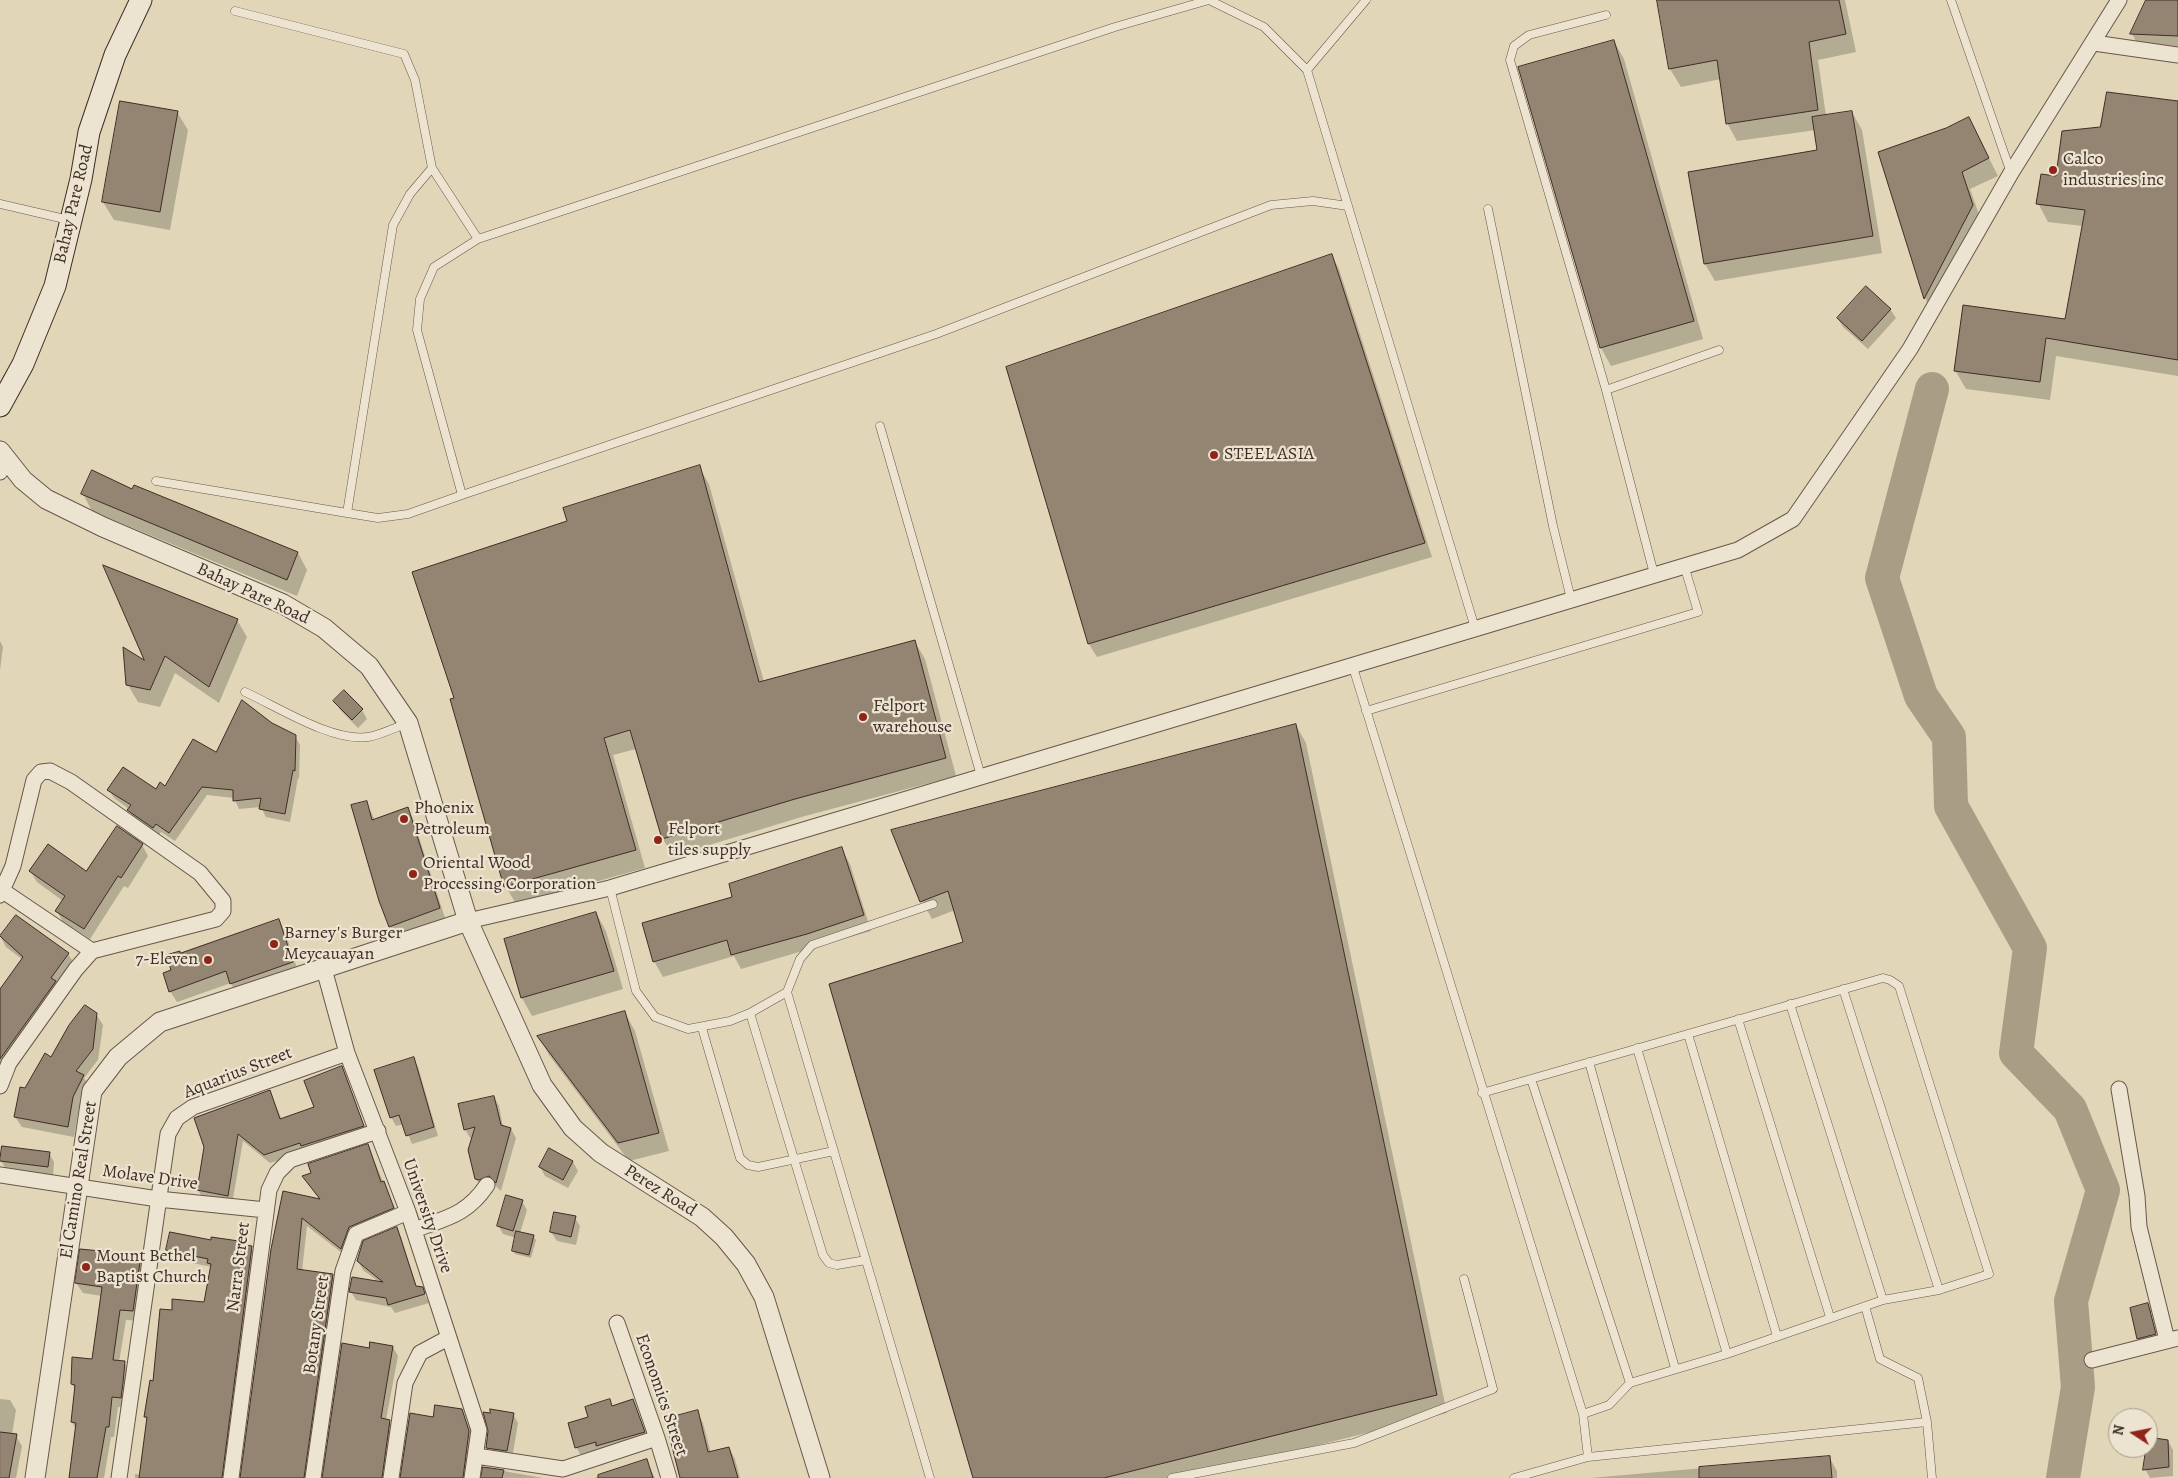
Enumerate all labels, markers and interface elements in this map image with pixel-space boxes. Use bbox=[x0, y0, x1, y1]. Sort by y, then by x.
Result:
street label: Bahay Pare Road bbox=[50, 142, 98, 266]
place label: Calco industries inc bbox=[2063, 149, 2164, 192]
marker: Calco industries inc bbox=[2047, 164, 2059, 176]
place label: STEEL ASIA bbox=[1224, 444, 1314, 466]
marker: STEEL ASIA bbox=[1208, 449, 1220, 461]
street label: Bahay Pare Road bbox=[193, 558, 313, 630]
place label: Felport warehouse bbox=[873, 696, 952, 739]
marker: Felport warehouse bbox=[857, 711, 869, 723]
place label: Phoenix Petroleum bbox=[414, 798, 490, 841]
marker: Phoenix Petroleum bbox=[398, 813, 410, 825]
place label: Felport tiles supply bbox=[668, 819, 751, 862]
marker: Felport tiles supply bbox=[652, 834, 664, 846]
place label: Oriental Wood Processing Corporation bbox=[423, 853, 596, 896]
marker: Oriental Wood Processing Corporation bbox=[407, 868, 419, 880]
place label: Barney's Burger Meycauayan bbox=[284, 923, 402, 966]
marker: Barney's Burger Meycauayan bbox=[268, 938, 280, 950]
place label: 7-Eleven bbox=[135, 949, 198, 971]
marker: 7-Eleven bbox=[202, 954, 214, 966]
street label: Aquarius Street bbox=[181, 1042, 295, 1104]
street label: El Camino Real Street bbox=[56, 1099, 102, 1261]
street label: University Drive bbox=[397, 1156, 457, 1276]
street label: Perez Road bbox=[620, 1160, 700, 1222]
street label: Molave Drive bbox=[101, 1161, 199, 1195]
street label: Narra Street bbox=[223, 1221, 255, 1313]
place label: Mount Bethel Baptist Church bbox=[96, 1246, 207, 1288]
marker: Mount Bethel Baptist Church bbox=[80, 1261, 92, 1273]
street label: Botany Street bbox=[299, 1274, 335, 1376]
street label: Economics Street bbox=[630, 1331, 692, 1459]
north arrow bbox=[2108, 1408, 2158, 1458]
text: N bbox=[2108, 1423, 2129, 1437]

